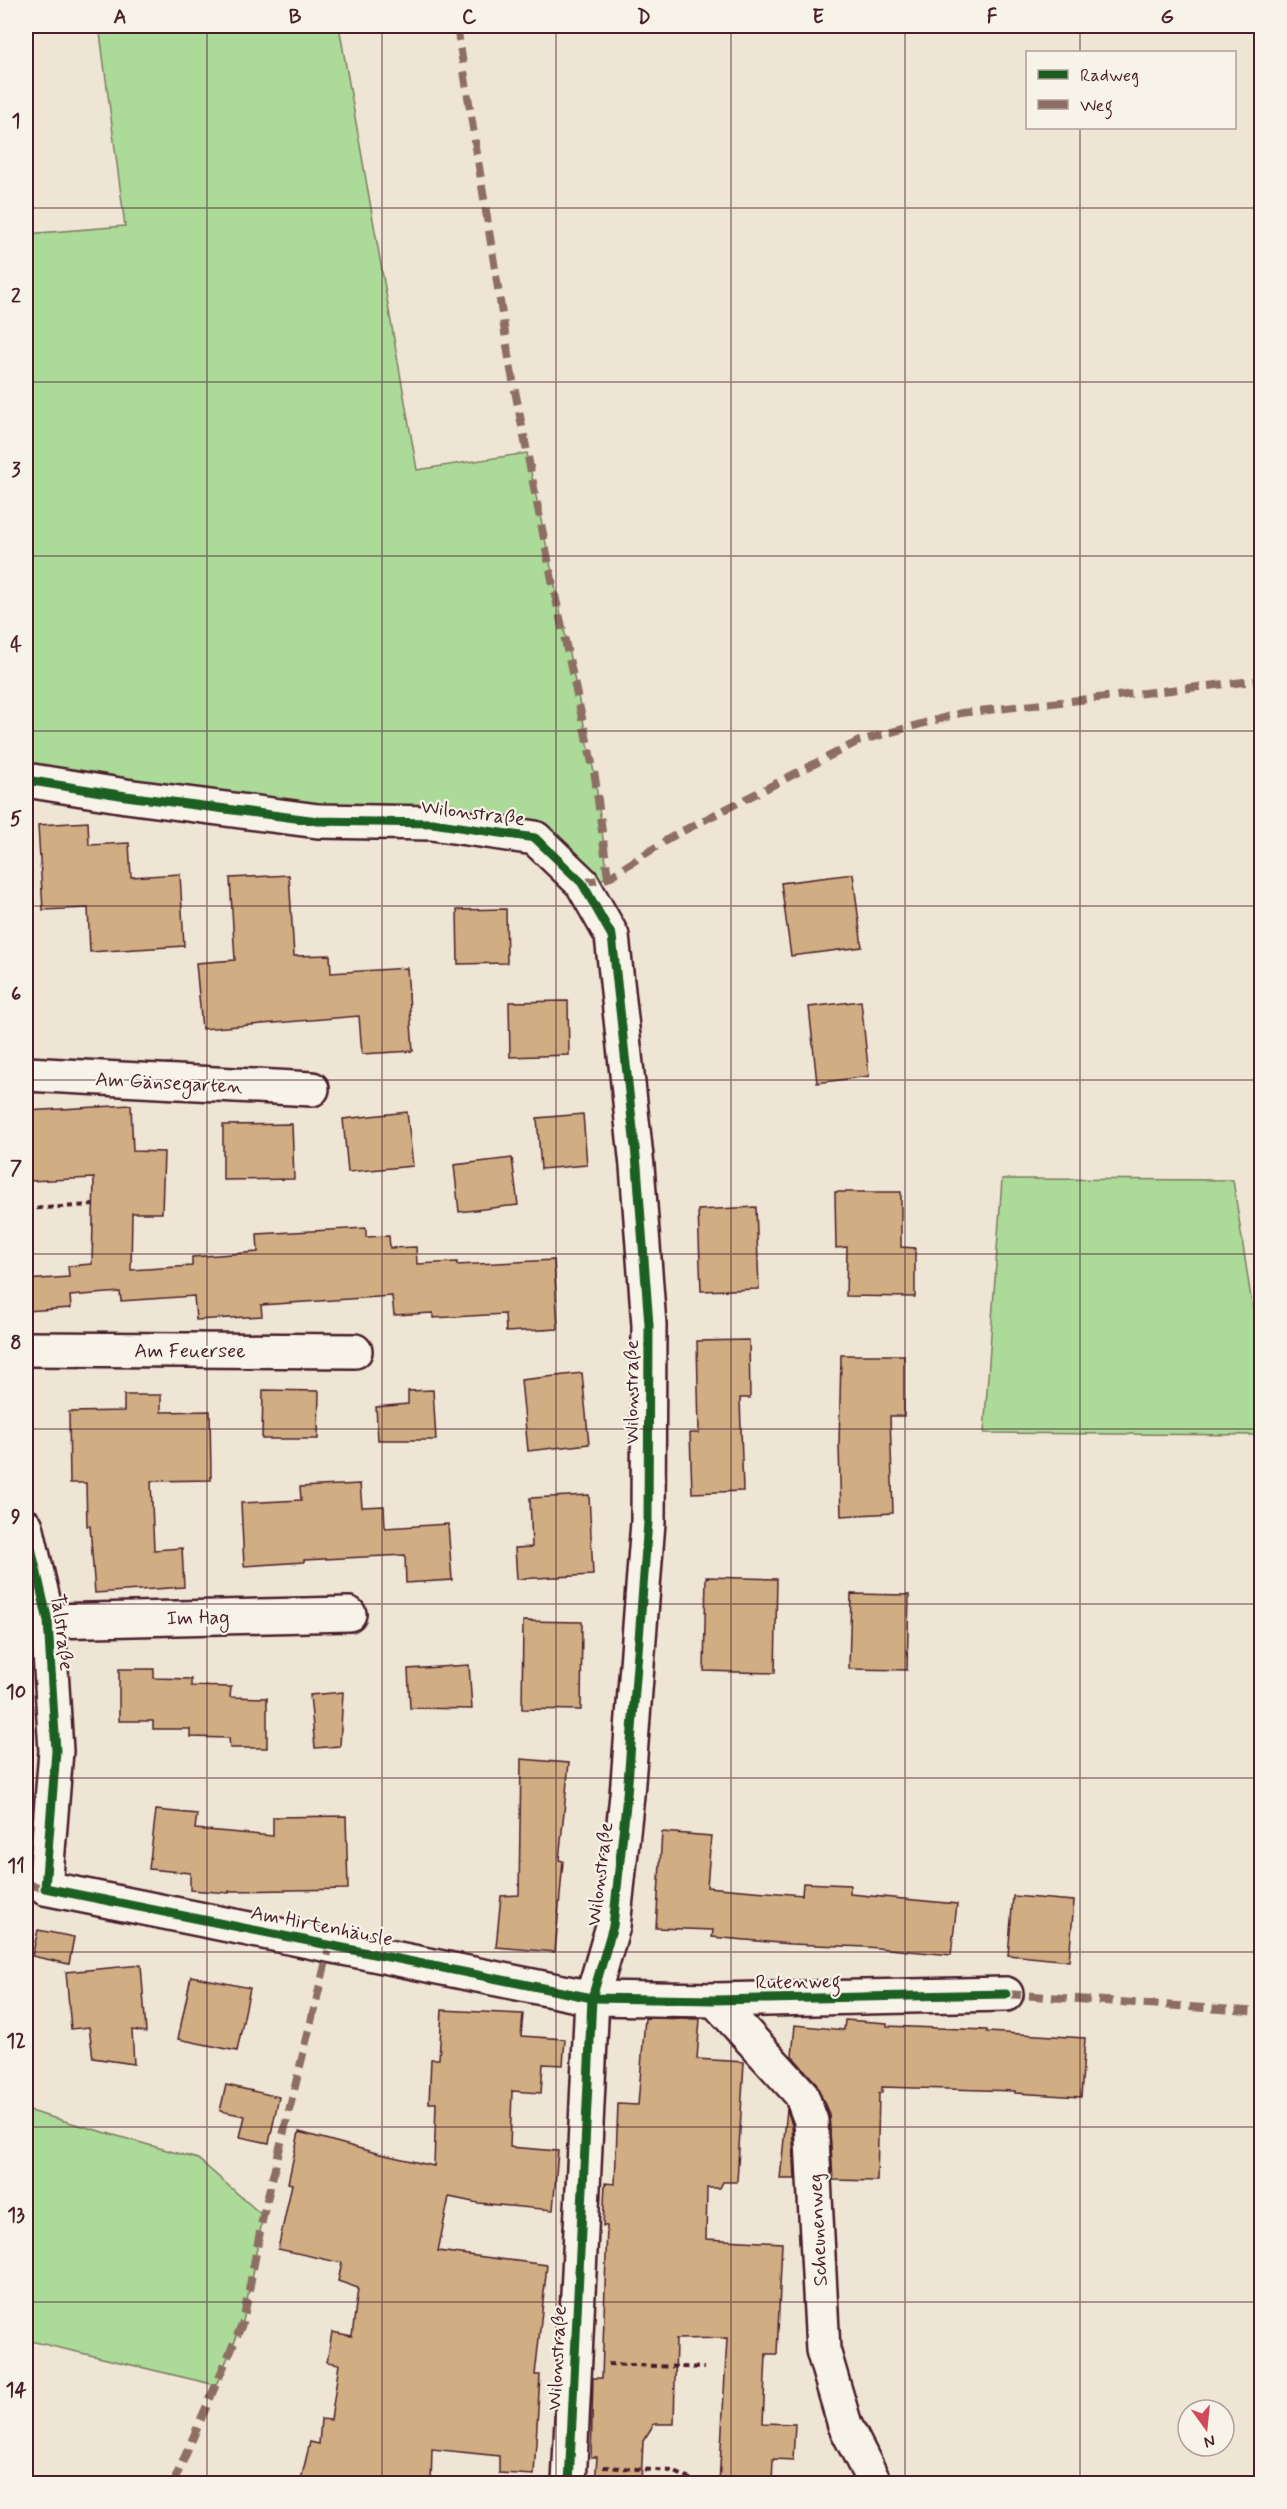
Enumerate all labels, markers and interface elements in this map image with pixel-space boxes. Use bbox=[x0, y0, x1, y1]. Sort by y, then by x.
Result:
text: A bbox=[113, 4, 127, 31]
text: B bbox=[289, 4, 302, 31]
text: C bbox=[462, 4, 477, 31]
text: D bbox=[637, 4, 651, 31]
text: E bbox=[812, 4, 824, 31]
text: F bbox=[987, 4, 998, 31]
text: G bbox=[1160, 4, 1174, 31]
legend bbox=[1026, 51, 1236, 129]
text: Radweg bbox=[1080, 64, 1139, 88]
text: Weg bbox=[1080, 94, 1113, 120]
text: 1 bbox=[12, 108, 20, 135]
text: 2 bbox=[11, 283, 21, 310]
text: 3 bbox=[11, 457, 21, 484]
text: 4 bbox=[10, 632, 22, 659]
street label: Wilonstraße bbox=[419, 794, 527, 833]
text: 5 bbox=[10, 806, 22, 833]
text: 6 bbox=[11, 981, 21, 1008]
street label: Am Gänsegarten bbox=[94, 1066, 244, 1102]
text: 7 bbox=[10, 1155, 22, 1182]
text: 8 bbox=[10, 1330, 22, 1357]
street label: Am Feuersee bbox=[134, 1338, 246, 1365]
street label: Wilonstraße bbox=[619, 1339, 646, 1444]
text: 9 bbox=[11, 1504, 21, 1531]
street label: Talstraße bbox=[43, 1592, 80, 1672]
street label: Im Hag bbox=[166, 1604, 230, 1634]
text: 10 bbox=[6, 1679, 26, 1706]
street label: Wilonstraße bbox=[581, 1820, 620, 1928]
text: 11 bbox=[7, 1853, 25, 1880]
street label: Am Hirtenhäusle bbox=[248, 1899, 395, 1953]
street label: Rutenweg bbox=[755, 1968, 841, 1999]
text: 12 bbox=[6, 2028, 26, 2055]
street label: Scheunenweg bbox=[802, 2173, 835, 2287]
text: 13 bbox=[7, 2202, 25, 2229]
street label: Wilonstraße bbox=[541, 2305, 574, 2411]
text: 14 bbox=[5, 2377, 27, 2404]
north arrow bbox=[1176, 2398, 1236, 2458]
text: N bbox=[1202, 2430, 1217, 2453]

